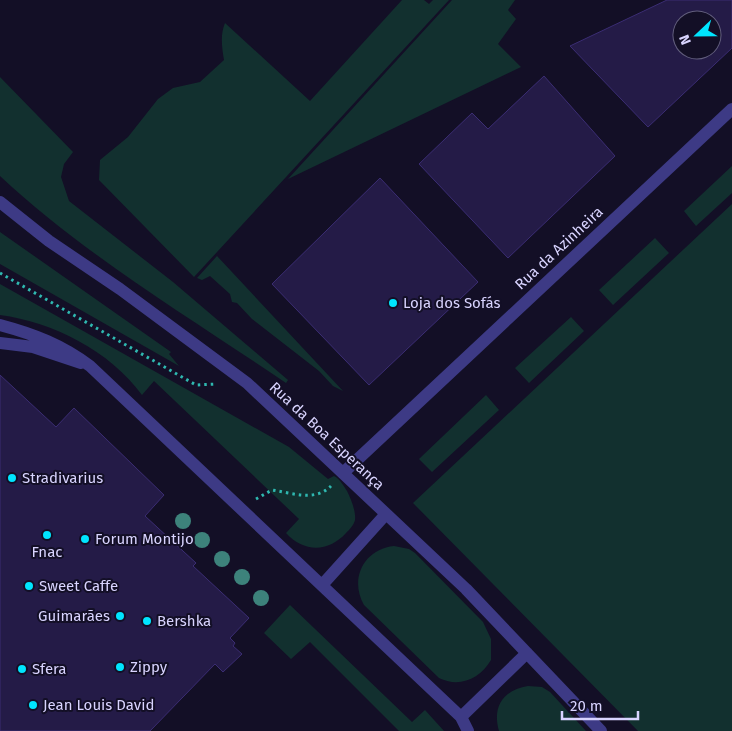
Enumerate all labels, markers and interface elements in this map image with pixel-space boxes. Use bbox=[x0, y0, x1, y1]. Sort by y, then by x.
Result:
north arrow bbox=[672, 10, 722, 60]
text: N bbox=[676, 32, 695, 47]
street label: Rua da Azinheira bbox=[511, 203, 607, 293]
place label: Loja dos Sofás bbox=[403, 294, 501, 312]
marker: Loja dos Sofás bbox=[387, 297, 399, 309]
street label: Rua da Boa Esperança bbox=[266, 378, 388, 494]
place label: Stradivarius bbox=[22, 469, 103, 487]
marker: Stradivarius bbox=[6, 472, 18, 484]
marker: Fnac bbox=[41, 529, 53, 541]
place label: Forum Montijo bbox=[95, 530, 194, 548]
marker: Forum Montijo bbox=[79, 533, 91, 545]
place label: Fnac bbox=[32, 543, 62, 561]
place label: Sweet Caffe bbox=[39, 577, 118, 595]
marker: Sweet Caffe bbox=[23, 580, 35, 592]
place label: Guimarães bbox=[38, 607, 110, 625]
marker: Guimarães bbox=[114, 610, 126, 622]
place label: Bershka bbox=[157, 612, 211, 630]
marker: Bershka bbox=[141, 615, 153, 627]
place label: Zippy bbox=[130, 658, 168, 676]
place label: Sfera bbox=[32, 660, 67, 678]
marker: Zippy bbox=[114, 661, 126, 673]
marker: Sfera bbox=[16, 663, 28, 675]
scale bar bbox=[562, 688, 638, 720]
place label: Jean Louis David bbox=[43, 696, 154, 714]
text: 20 m bbox=[570, 697, 603, 715]
marker: Jean Louis David bbox=[27, 699, 39, 711]

